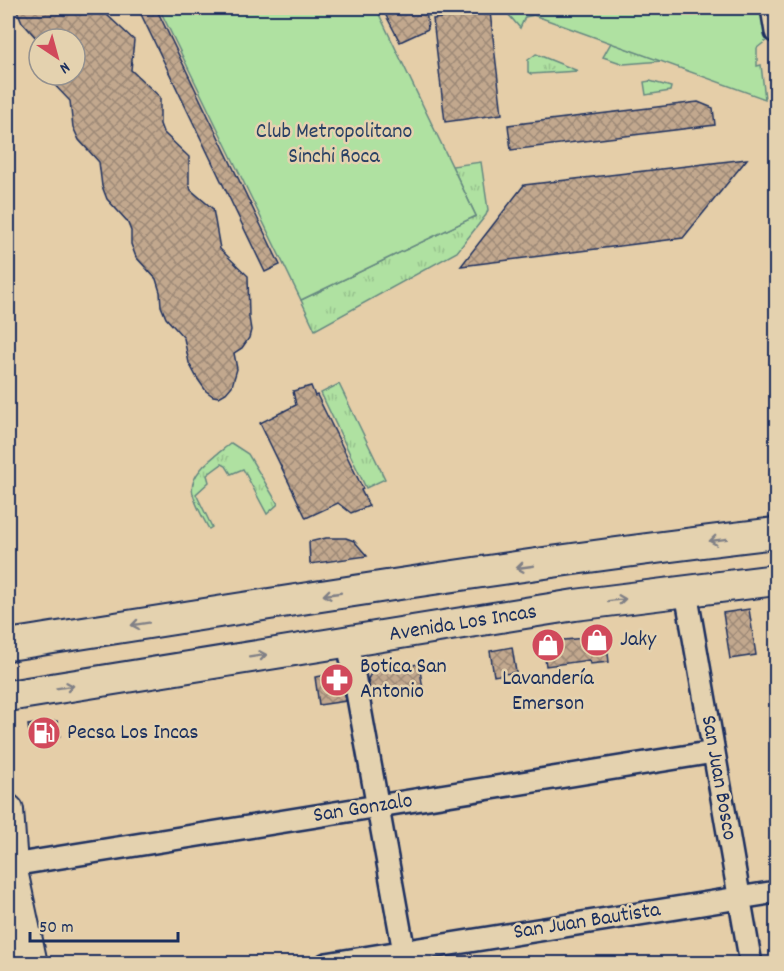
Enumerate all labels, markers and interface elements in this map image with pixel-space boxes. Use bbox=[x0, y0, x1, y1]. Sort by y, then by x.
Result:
north arrow bbox=[27, 27, 87, 87]
text: N bbox=[54, 55, 74, 79]
park label: Club Metropolitano Sinchi Roca bbox=[256, 117, 412, 173]
one-way arrow bbox=[709, 534, 729, 545]
one-way arrow bbox=[516, 561, 536, 572]
one-way arrow bbox=[323, 589, 343, 600]
one-way arrow bbox=[606, 595, 626, 606]
street label: Avenida Los Incas bbox=[387, 597, 539, 651]
one-way arrow bbox=[130, 619, 150, 630]
shop icon: Jaky bbox=[579, 622, 615, 658]
place label: Jaky bbox=[620, 625, 657, 656]
shop icon: Lavandería Emerson bbox=[530, 627, 566, 663]
one-way arrow bbox=[248, 651, 267, 662]
place label: Botica San Antonio bbox=[360, 652, 447, 708]
pharmacy icon: Botica San Antonio bbox=[319, 662, 355, 698]
place label: Lavandería Emerson bbox=[502, 664, 594, 720]
one-way arrow bbox=[55, 681, 75, 692]
street label: San Juan Bosco bbox=[692, 713, 744, 843]
fuel station icon: Pecsa Los Incas bbox=[26, 715, 62, 751]
place label: Pecsa Los Incas bbox=[67, 718, 199, 749]
street label: San Gonzalo bbox=[311, 786, 415, 832]
street label: San Juan Bautista bbox=[511, 895, 663, 949]
scale bar bbox=[30, 905, 178, 943]
text: 50 m bbox=[39, 916, 74, 941]

